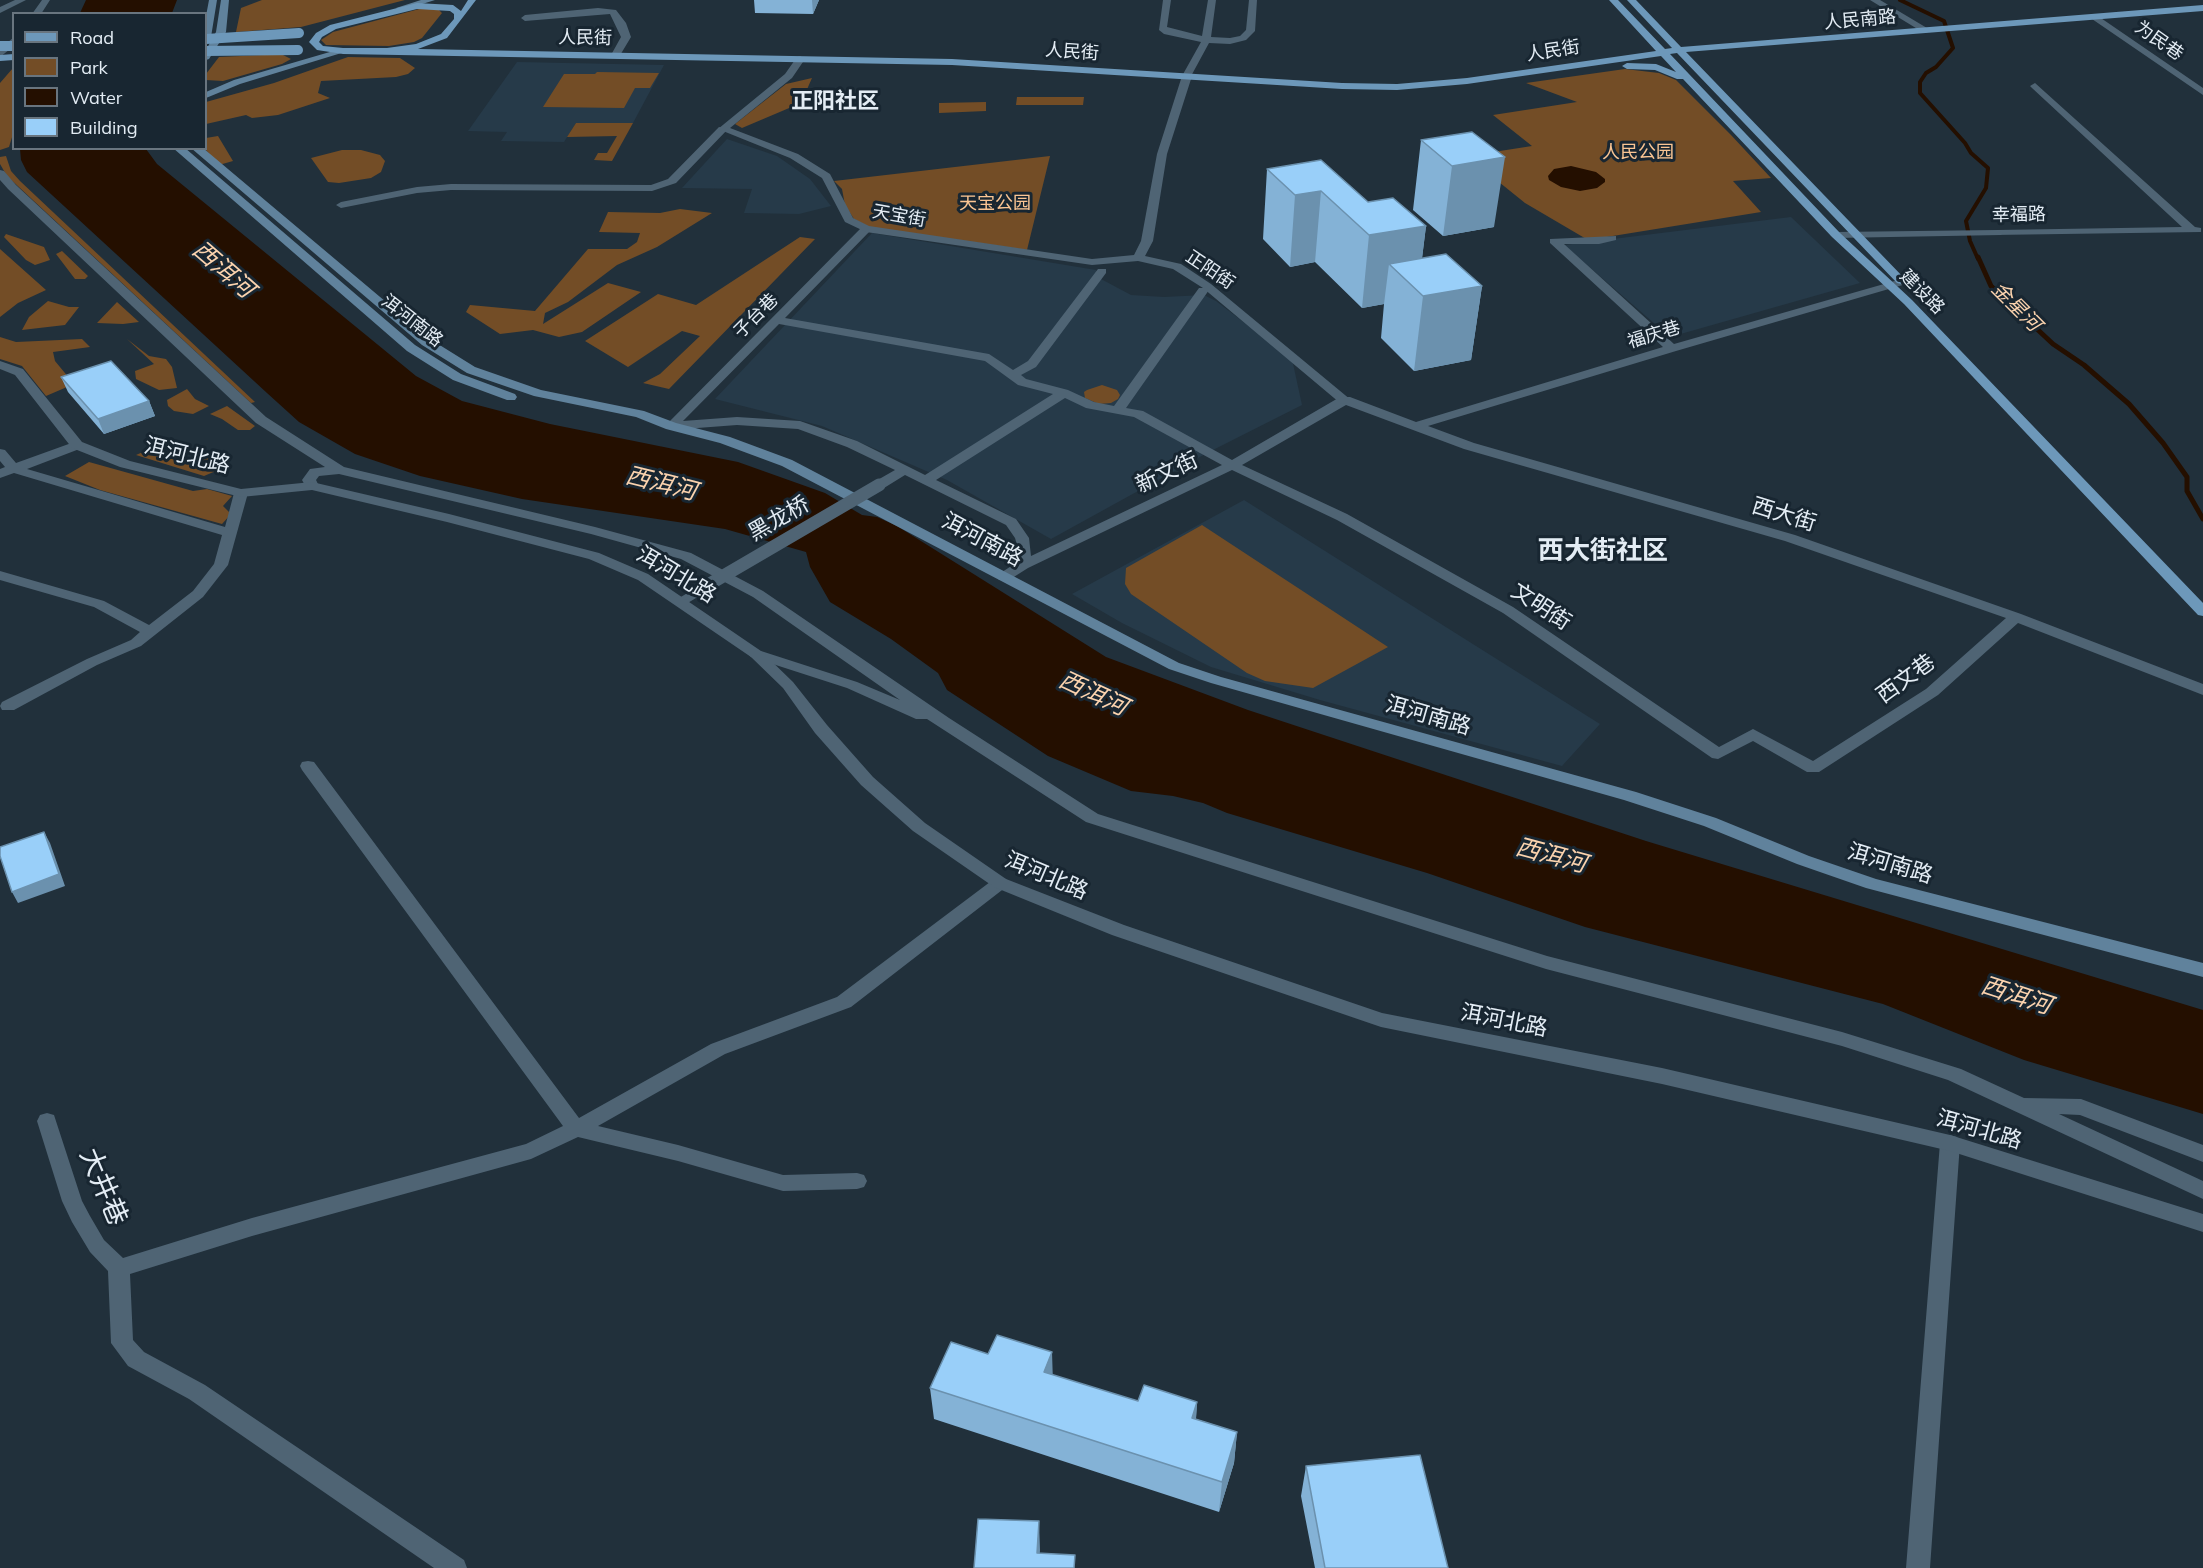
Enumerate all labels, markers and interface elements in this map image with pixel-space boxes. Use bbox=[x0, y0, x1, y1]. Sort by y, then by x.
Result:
street label: 人民南路 bbox=[1823, 6, 1897, 34]
legend bbox=[12, 12, 207, 150]
street label: 为民巷 bbox=[2131, 17, 2187, 65]
text: Road bbox=[70, 26, 114, 49]
street label: 人民街 bbox=[558, 27, 612, 49]
street label: 人民街 bbox=[1525, 36, 1581, 66]
street label: 人民街 bbox=[1044, 39, 1100, 65]
text: Park bbox=[70, 56, 108, 79]
text: Water bbox=[70, 86, 122, 109]
district label: 正阳社区 bbox=[791, 88, 879, 114]
text: Building bbox=[70, 116, 138, 139]
park label: 人民公园 bbox=[1602, 142, 1674, 164]
park label: 天宝公园 bbox=[959, 193, 1031, 215]
street label: 天宝街 bbox=[871, 201, 927, 231]
street label: 幸福路 bbox=[1992, 204, 2046, 226]
water label: 西洱河 bbox=[186, 236, 260, 304]
street label: 正阳街 bbox=[1182, 246, 1238, 294]
street label: 建设路 bbox=[1895, 265, 1949, 319]
water label: 金星河 bbox=[1986, 277, 2046, 337]
street label: 子台巷 bbox=[729, 289, 783, 343]
street label: 洱河南路 bbox=[377, 290, 447, 352]
street label: 福庆巷 bbox=[1625, 317, 1683, 353]
street label: 洱河北路 bbox=[141, 433, 233, 479]
street label: 新文街 bbox=[1132, 447, 1202, 499]
water label: 西洱河 bbox=[623, 461, 699, 507]
street label: 黑龙桥 bbox=[744, 491, 814, 547]
street label: 西大街 bbox=[1749, 493, 1819, 537]
street label: 洱河南路 bbox=[937, 508, 1027, 572]
district label: 西大街社区 bbox=[1538, 535, 1668, 567]
street label: 洱河北路 bbox=[631, 541, 721, 609]
street label: 文明街 bbox=[1506, 578, 1576, 636]
street label: 西文巷 bbox=[1872, 649, 1940, 709]
water label: 西洱河 bbox=[1054, 666, 1132, 722]
street label: 洱河南路 bbox=[1382, 691, 1474, 741]
water label: 西洱河 bbox=[1512, 833, 1590, 879]
street label: 洱河南路 bbox=[1844, 839, 1936, 889]
street label: 洱河北路 bbox=[1000, 847, 1092, 905]
water label: 西洱河 bbox=[1977, 971, 2055, 1021]
street label: 洱河北路 bbox=[1458, 1000, 1550, 1042]
street label: 洱河北路 bbox=[1933, 1105, 2025, 1155]
street label: 大井巷 bbox=[72, 1143, 134, 1231]

